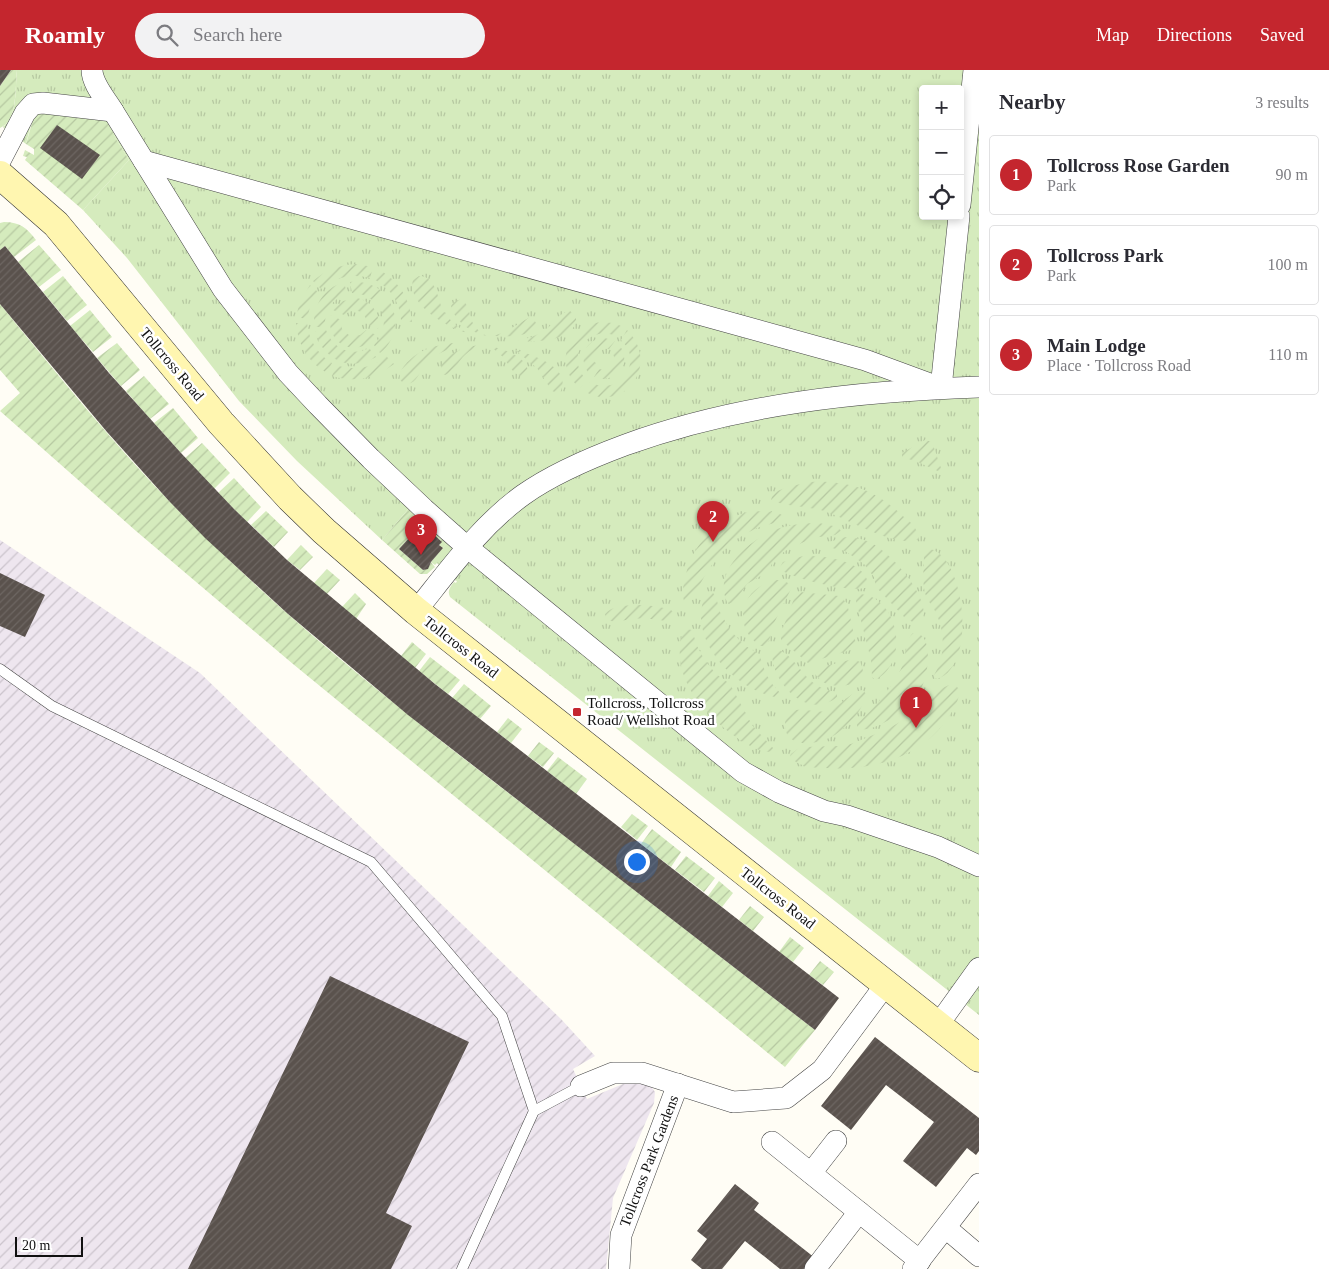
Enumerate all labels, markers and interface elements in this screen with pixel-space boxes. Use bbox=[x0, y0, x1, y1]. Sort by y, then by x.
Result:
search box bbox=[135, 13, 485, 58]
icon: search bbox=[153, 21, 181, 49]
text: Roamly bbox=[25, 22, 105, 48]
text: Search here bbox=[193, 24, 282, 45]
text: Map bbox=[1096, 25, 1129, 45]
text: Directions bbox=[1157, 25, 1232, 45]
text: Saved bbox=[1260, 25, 1304, 45]
map controls bbox=[919, 85, 964, 220]
button: + bbox=[919, 85, 964, 130]
text: Nearby bbox=[999, 90, 1066, 114]
text: 3 results bbox=[1255, 94, 1309, 111]
button: − bbox=[919, 130, 964, 175]
text: Tollcross Rose Garden bbox=[1047, 155, 1230, 176]
text: 1 bbox=[1012, 166, 1020, 183]
text: 90 m bbox=[1276, 166, 1308, 183]
button: locate bbox=[919, 175, 964, 220]
text: Park bbox=[1047, 177, 1076, 194]
text: Tollcross Park bbox=[1047, 245, 1164, 266]
text: 2 bbox=[1012, 256, 1020, 273]
text: 100 m bbox=[1268, 256, 1308, 273]
text: Park bbox=[1047, 267, 1076, 284]
street label: Tollcross Road bbox=[137, 324, 207, 404]
text: Main Lodge bbox=[1047, 335, 1146, 356]
text: 3 bbox=[1012, 346, 1020, 363]
text: 110 m bbox=[1268, 346, 1308, 363]
text: Place · Tollcross Road bbox=[1047, 357, 1191, 374]
pin: 2 bbox=[697, 501, 729, 542]
pin: 3 bbox=[405, 514, 437, 555]
street label: Tollcross Road bbox=[421, 613, 502, 681]
pin: 1 bbox=[900, 687, 932, 728]
place label: Tollcross, Tollcross Road/ Wellshot Road bbox=[587, 695, 715, 728]
marker: Tollcross, Tollcross Road/ Wellshot Road bbox=[571, 706, 583, 718]
your location bbox=[624, 849, 650, 875]
street label: Tollcross Road bbox=[738, 864, 819, 932]
street label: Tollcross Park Gardens bbox=[616, 1093, 682, 1229]
scale bar bbox=[15, 1234, 82, 1257]
text: 20 m bbox=[22, 1238, 50, 1253]

